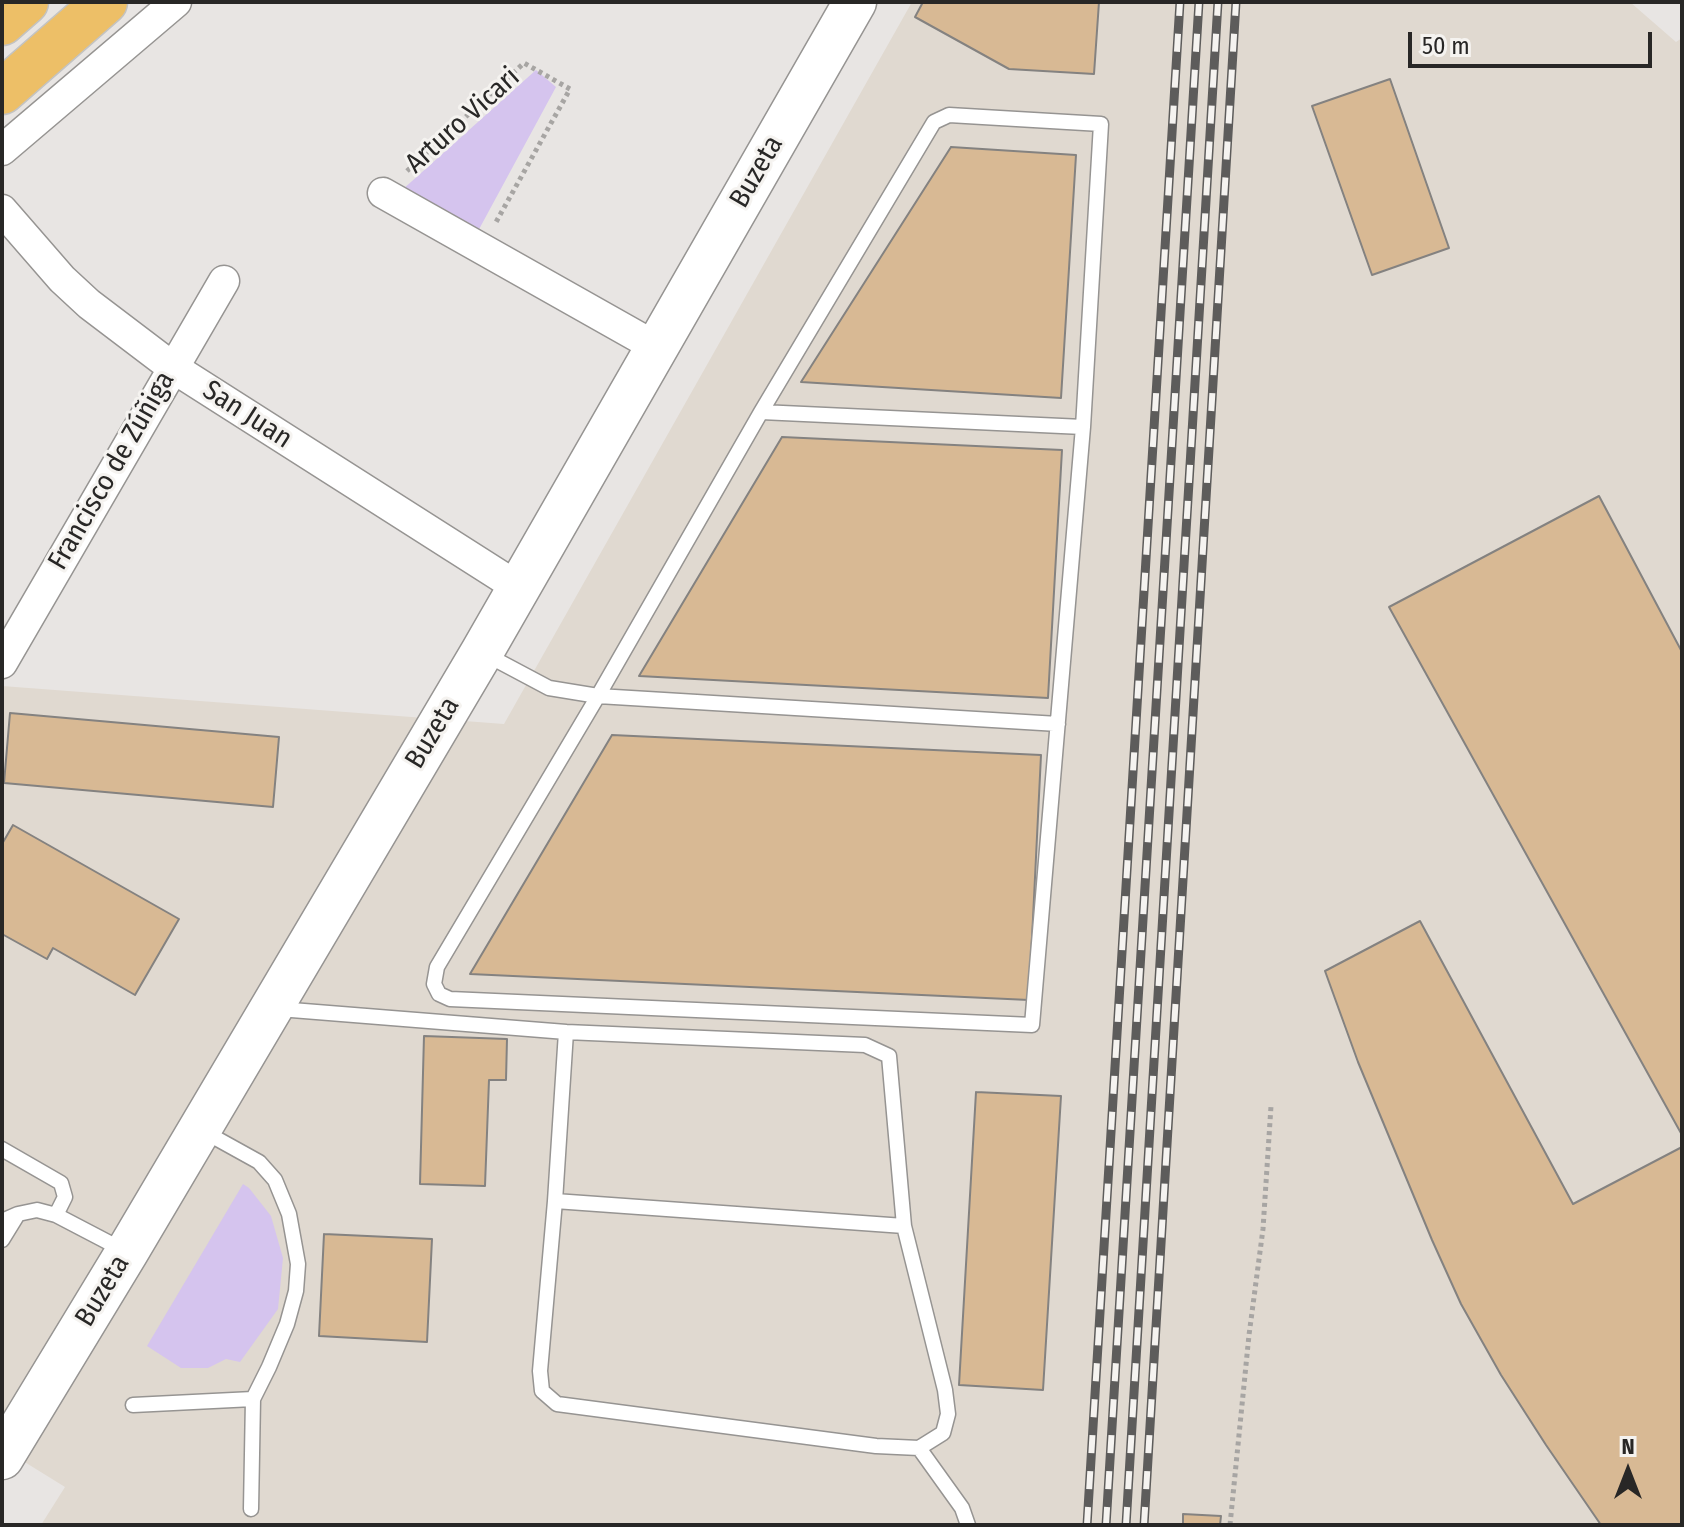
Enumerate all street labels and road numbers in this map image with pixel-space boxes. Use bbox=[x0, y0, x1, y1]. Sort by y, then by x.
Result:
street label: Arturo Vicari bbox=[399, 61, 527, 181]
street label: Buzeta bbox=[723, 130, 791, 214]
street label: Francisco de Zúñiga bbox=[42, 366, 182, 576]
street label: San Juan bbox=[196, 374, 298, 456]
street label: Buzeta bbox=[399, 691, 467, 775]
street label: Buzeta bbox=[69, 1249, 137, 1333]

